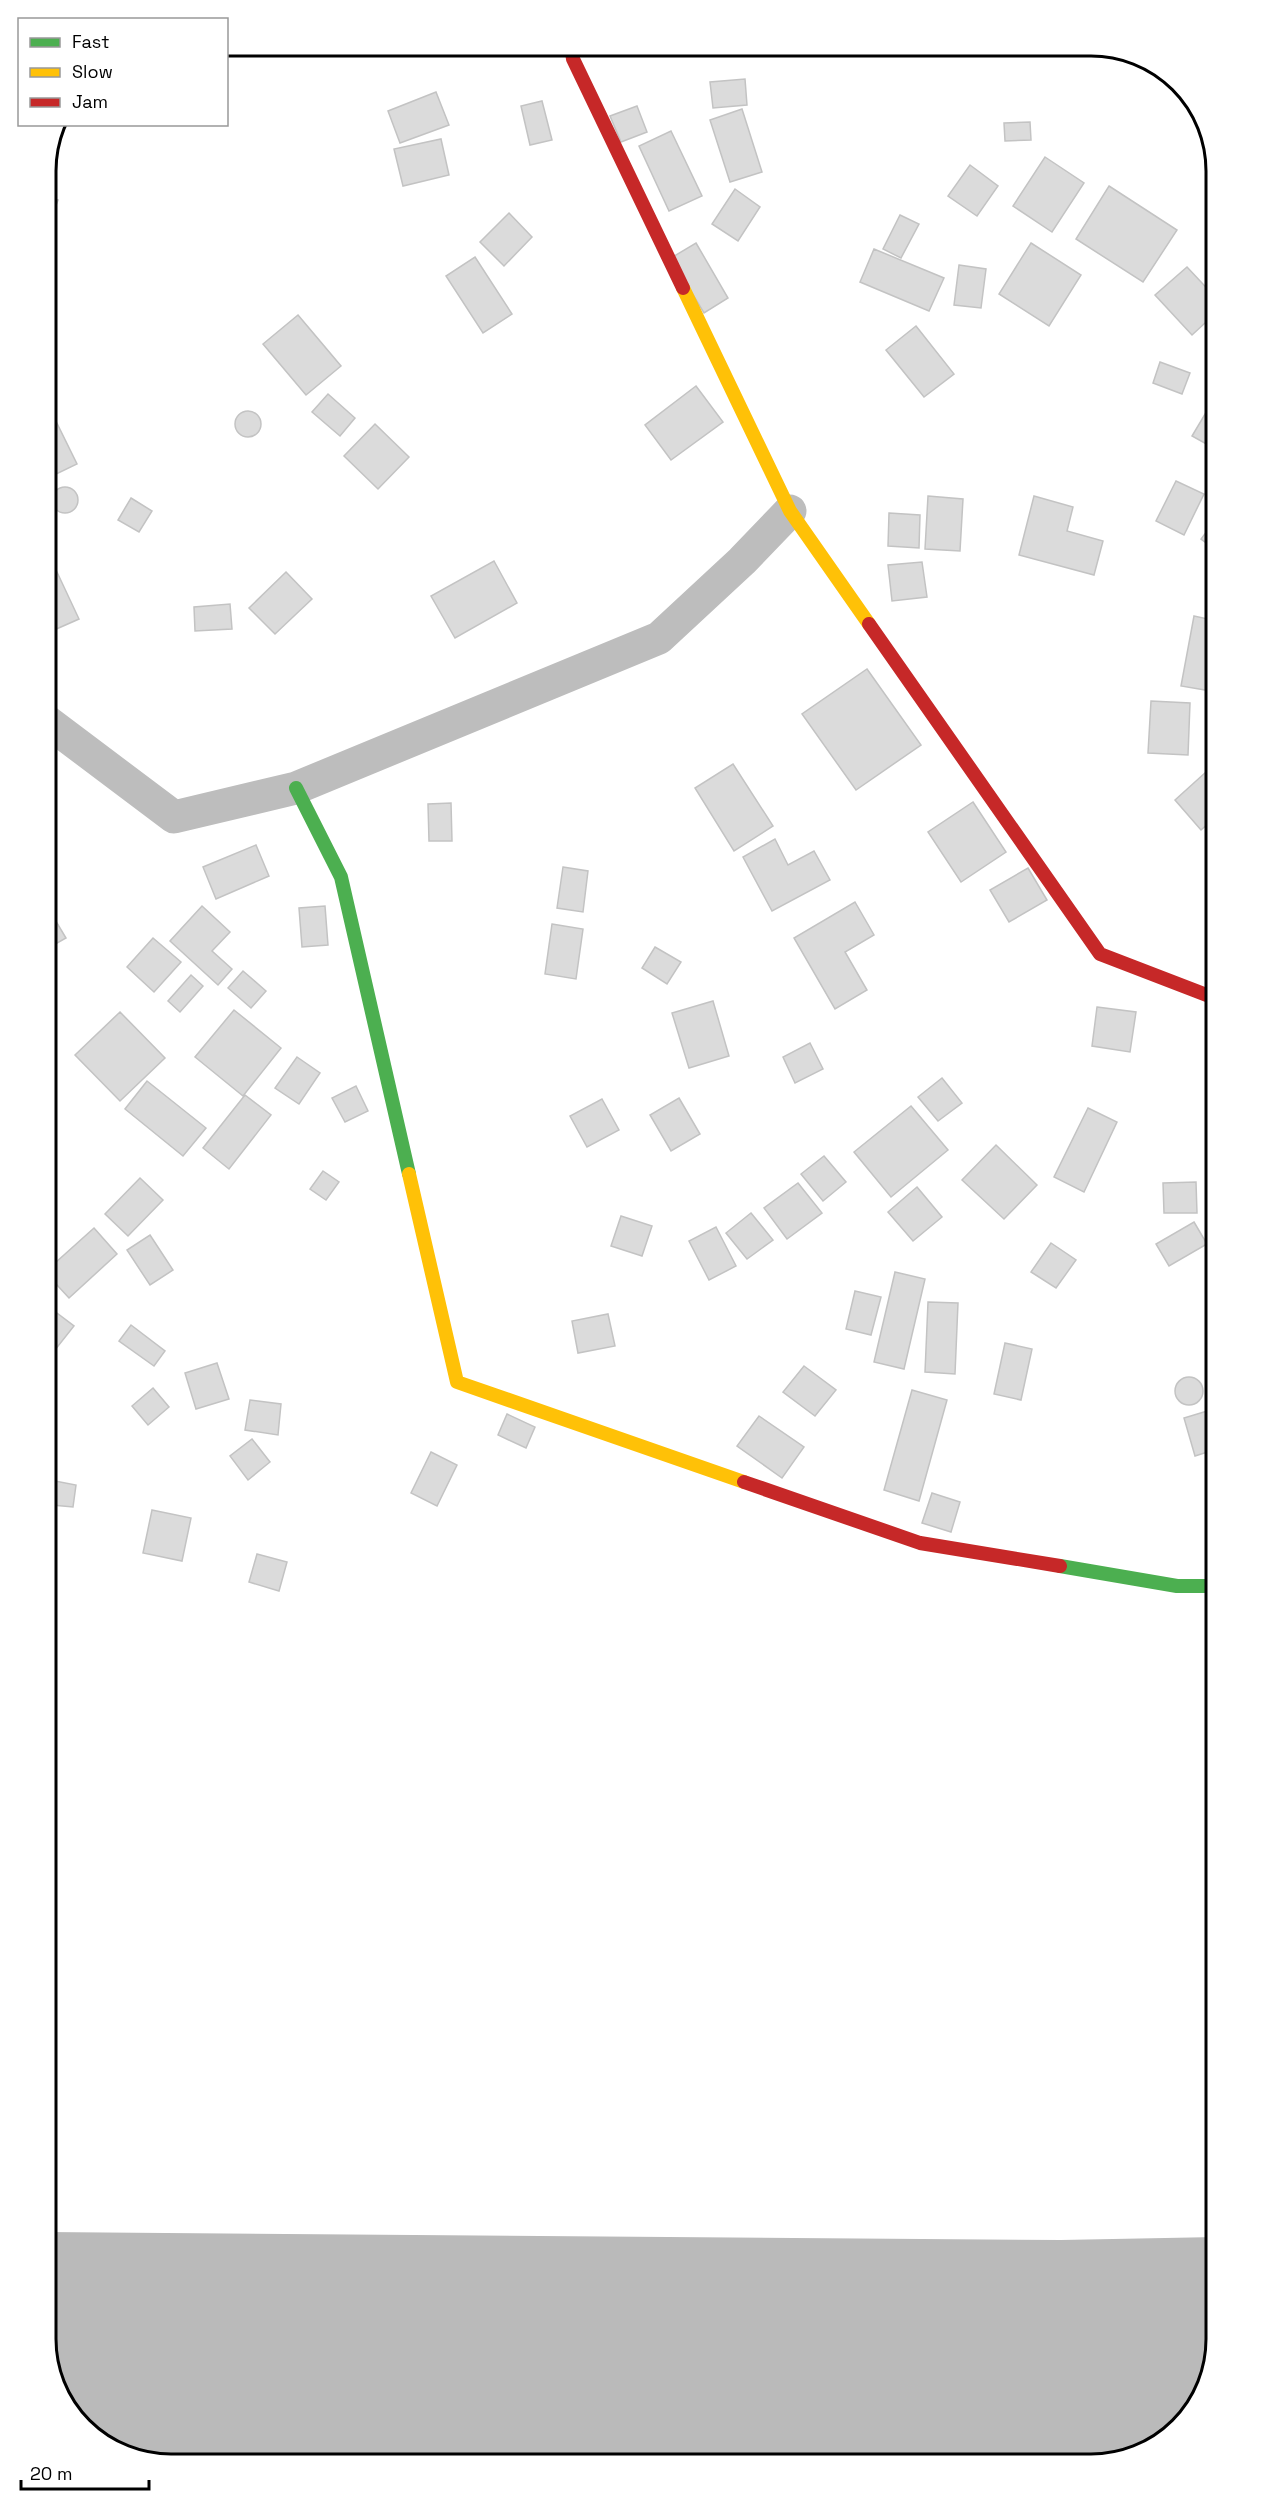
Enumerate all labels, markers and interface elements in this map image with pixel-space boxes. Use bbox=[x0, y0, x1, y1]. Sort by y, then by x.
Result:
legend bbox=[18, 18, 228, 126]
text: Fast bbox=[72, 30, 109, 53]
text: Slow bbox=[72, 60, 113, 83]
text: Jam bbox=[72, 90, 108, 113]
scale bar bbox=[21, 2453, 148, 2491]
text: 20 m bbox=[30, 2462, 73, 2485]

